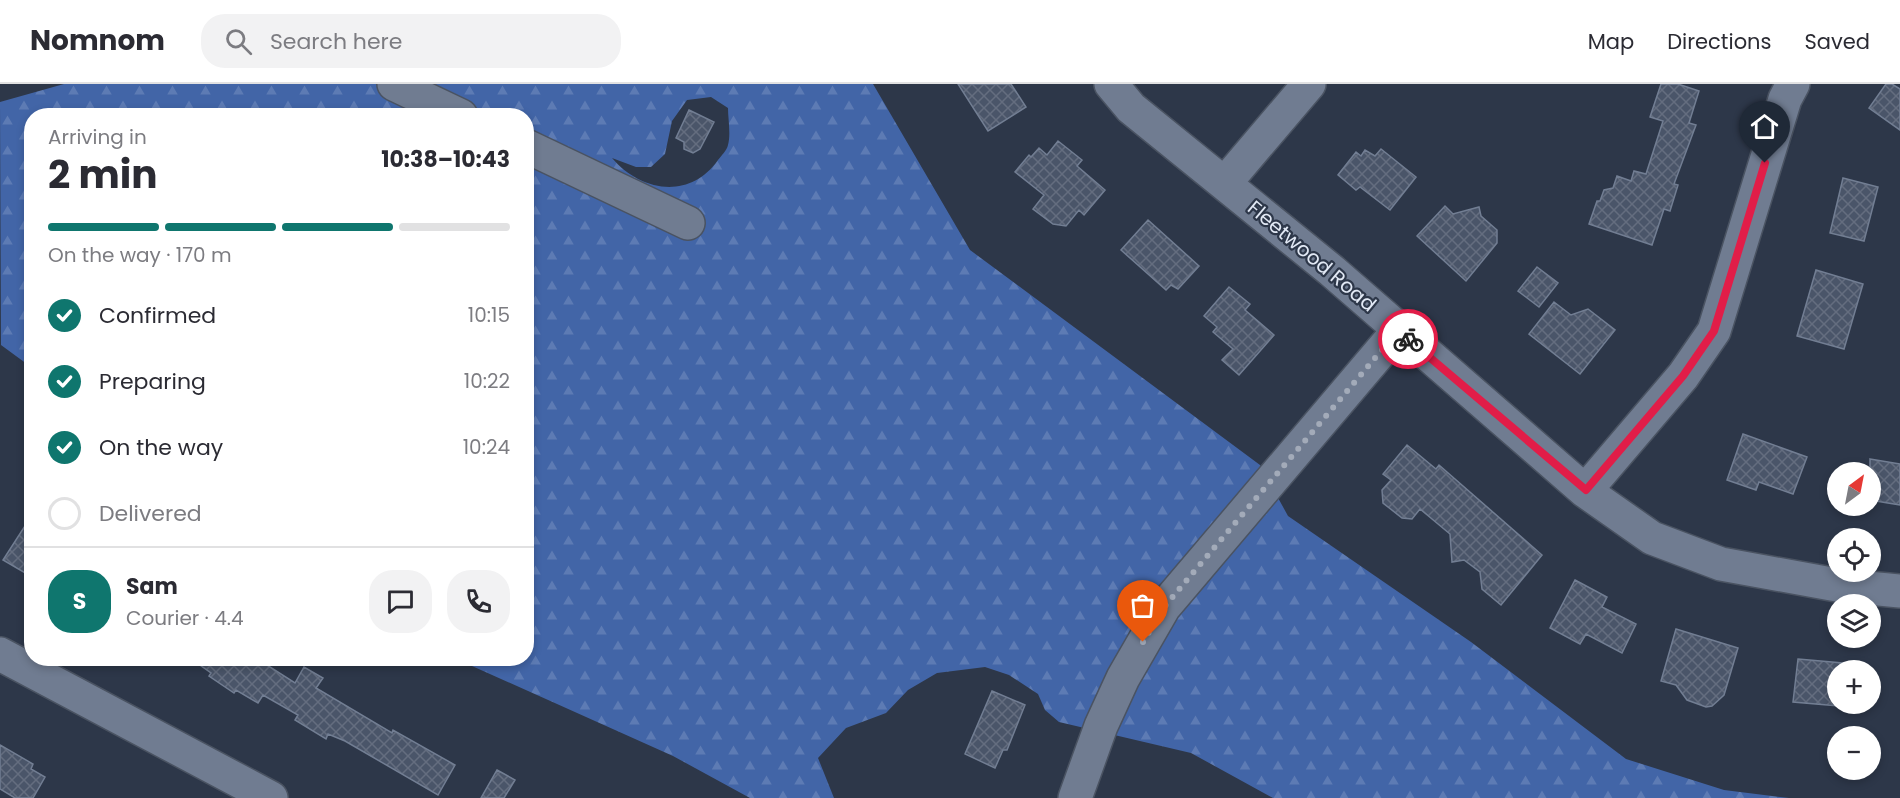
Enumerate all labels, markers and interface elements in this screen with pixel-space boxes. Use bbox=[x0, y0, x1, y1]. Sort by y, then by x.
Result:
search box bbox=[201, 14, 621, 68]
text: Nomnom bbox=[30, 21, 165, 60]
icon: search bbox=[222, 25, 255, 58]
text: Search here bbox=[270, 26, 402, 57]
text: Map bbox=[1588, 27, 1634, 56]
text: Directions bbox=[1667, 27, 1771, 56]
text: Saved bbox=[1804, 27, 1870, 56]
pin bbox=[1739, 101, 1790, 163]
icon: home bbox=[1748, 110, 1781, 143]
text: Arriving in bbox=[48, 123, 147, 151]
text: 10:38–10:43 bbox=[381, 144, 510, 175]
text: 2 min bbox=[48, 147, 158, 202]
street label: Fleetwood Road bbox=[1242, 194, 1382, 318]
text: On the way · 170 m bbox=[48, 241, 232, 269]
icon: check bbox=[48, 299, 81, 332]
text: Confirmed bbox=[99, 300, 216, 331]
text: 10:15 bbox=[468, 301, 510, 329]
courier bbox=[1378, 309, 1438, 369]
icon: bike bbox=[1392, 323, 1425, 356]
icon: check bbox=[48, 365, 81, 398]
text: Preparing bbox=[99, 366, 206, 397]
text: 10:22 bbox=[464, 367, 510, 395]
icon: check bbox=[48, 431, 81, 464]
text: On the way bbox=[99, 432, 223, 463]
text: 10:24 bbox=[463, 433, 510, 461]
north arrow bbox=[1827, 462, 1881, 516]
map controls bbox=[1827, 462, 1881, 780]
text: Delivered bbox=[99, 498, 202, 529]
button: locate bbox=[1827, 528, 1881, 582]
button: chat bbox=[369, 570, 432, 633]
button: phone bbox=[447, 570, 510, 633]
text: Sam bbox=[126, 571, 178, 602]
pin bbox=[1117, 580, 1168, 642]
text: S bbox=[73, 586, 86, 617]
icon: bag bbox=[1126, 589, 1159, 622]
button: layers bbox=[1827, 594, 1881, 648]
text: Courier · 4.4 bbox=[126, 604, 244, 632]
button: + bbox=[1827, 660, 1881, 714]
button: − bbox=[1827, 726, 1881, 780]

